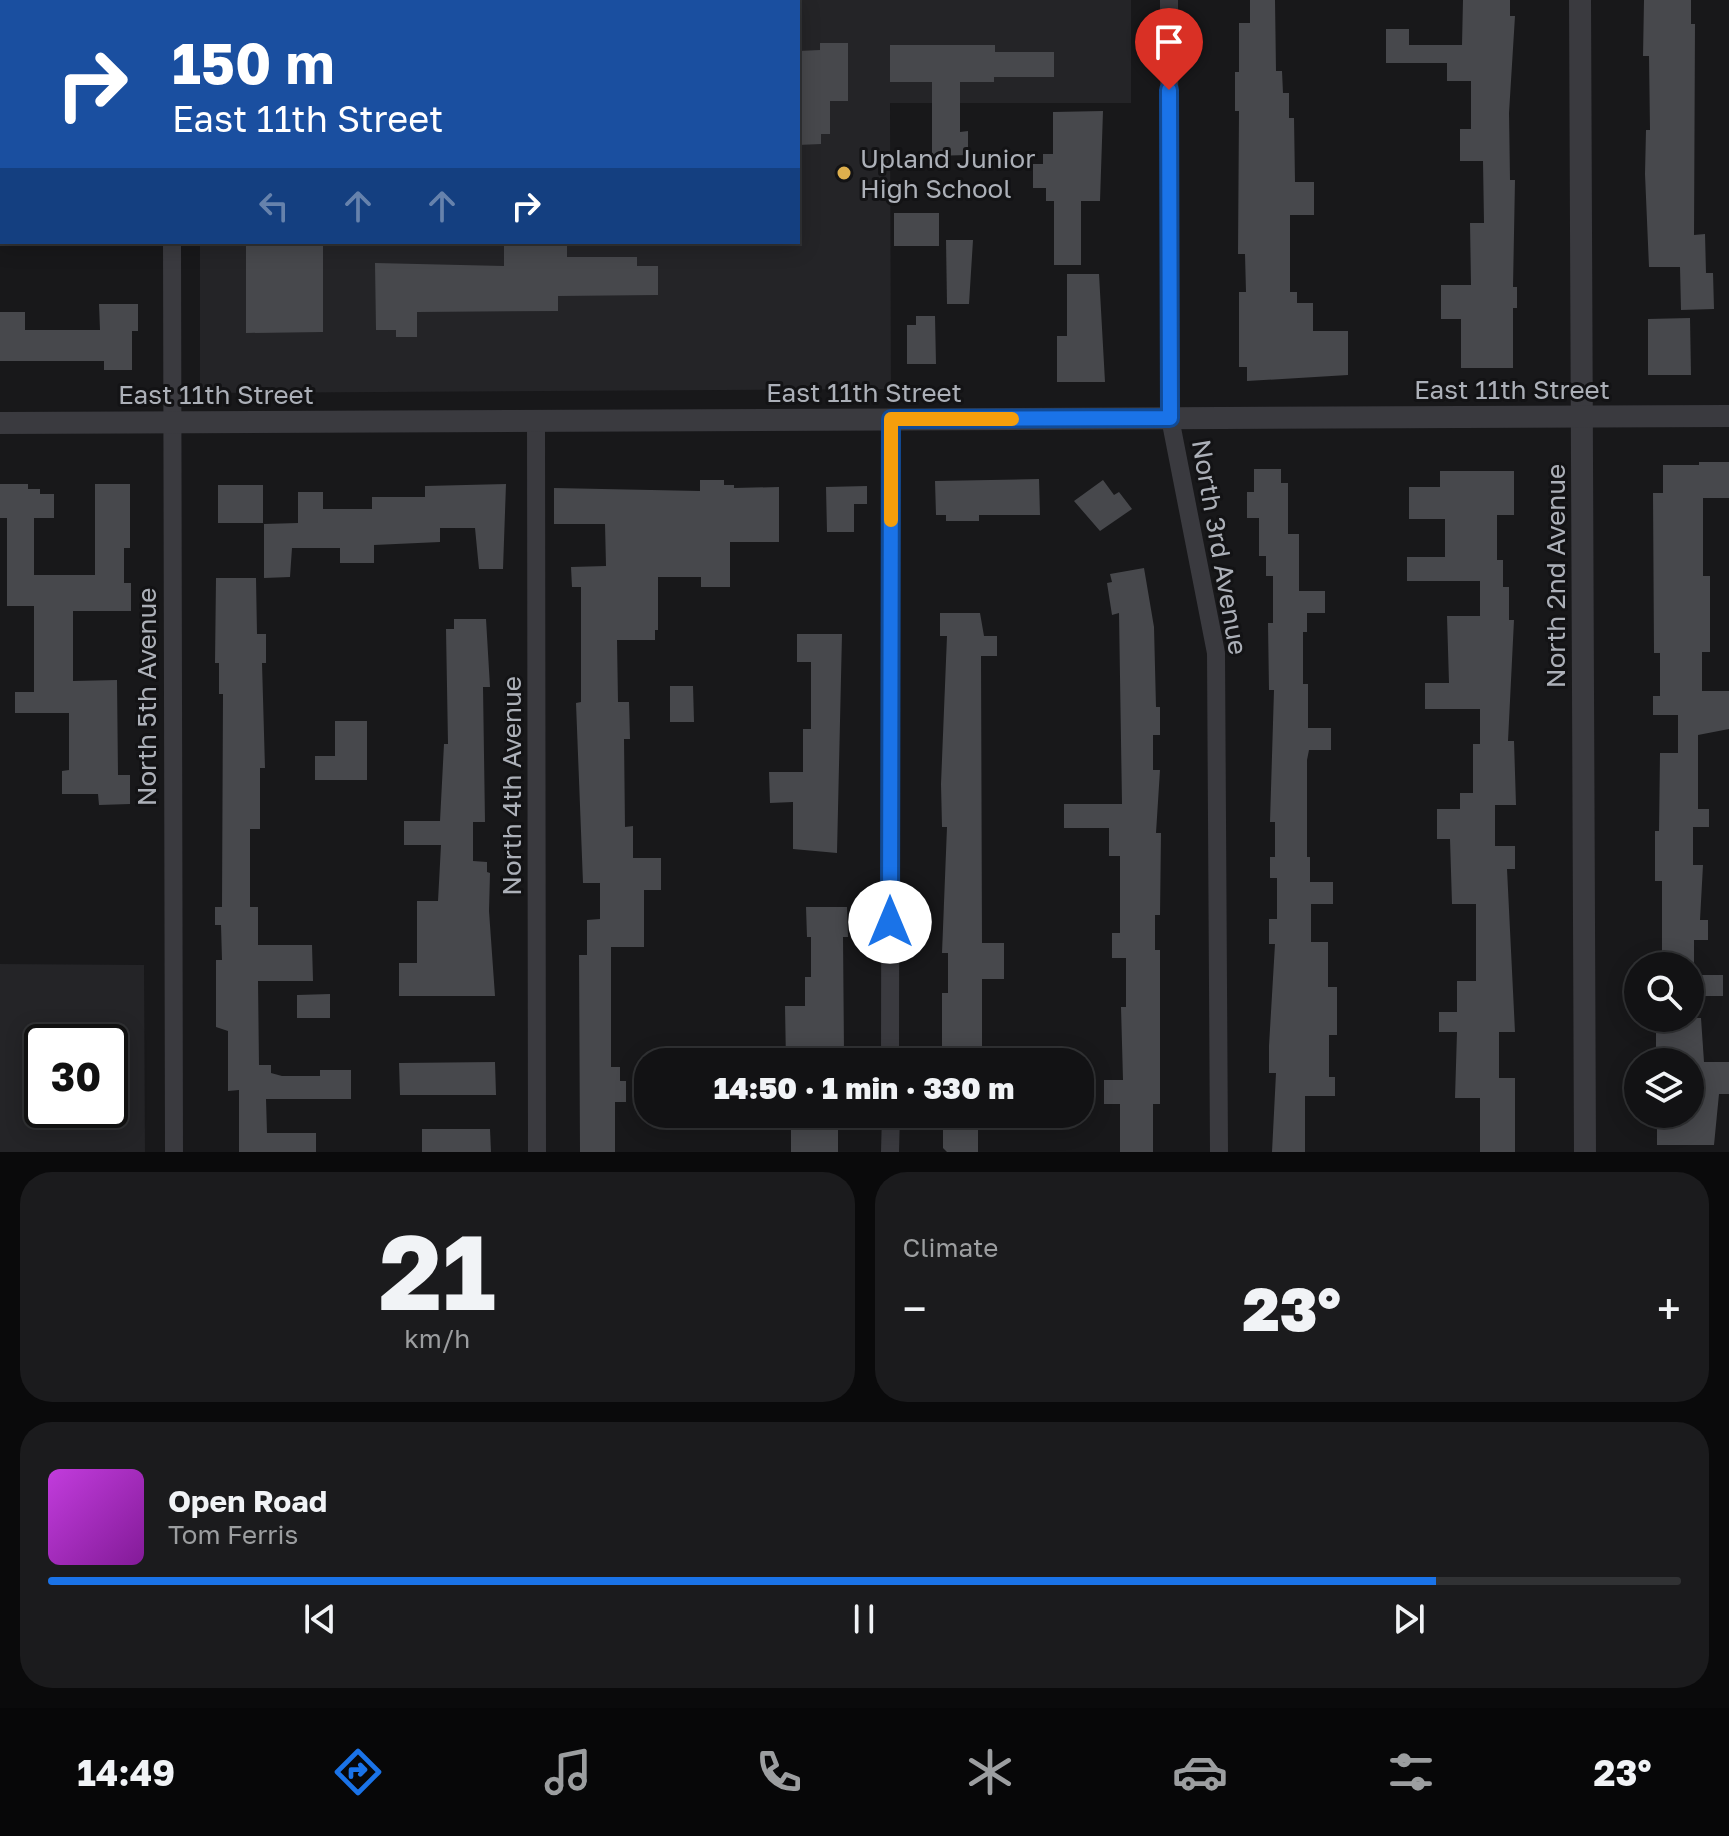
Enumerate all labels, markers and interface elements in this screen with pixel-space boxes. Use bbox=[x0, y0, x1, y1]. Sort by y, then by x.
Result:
pin bbox=[1135, 8, 1203, 90]
icon: arrive bbox=[1147, 20, 1191, 64]
text: 150 m bbox=[172, 29, 334, 96]
icon: right bbox=[40, 32, 144, 136]
text: East 11th Street bbox=[172, 97, 443, 140]
place label: Upland Junior High School bbox=[860, 143, 1035, 204]
marker: Upland Junior High School bbox=[835, 164, 853, 182]
icon: left bbox=[252, 184, 296, 228]
icon: ahead bbox=[336, 184, 380, 228]
icon: ahead bbox=[420, 184, 464, 228]
icon: right bbox=[504, 184, 548, 228]
street label: East 11th Street bbox=[1414, 374, 1610, 405]
street label: East 11th Street bbox=[766, 377, 962, 408]
street label: East 11th Street bbox=[118, 379, 314, 410]
street label: North 3rd Avenue bbox=[1186, 437, 1254, 657]
street label: North 2nd Avenue bbox=[1540, 464, 1571, 688]
street label: North 5th Avenue bbox=[131, 588, 162, 806]
street label: North 4th Avenue bbox=[496, 676, 527, 896]
position arrow bbox=[848, 880, 932, 964]
map controls bbox=[1624, 952, 1704, 1128]
button: search bbox=[1624, 952, 1704, 1032]
speed limit sign: 30 bbox=[24, 1024, 128, 1128]
button: layers bbox=[1624, 1048, 1704, 1128]
text: 14:50 · 1 min · 330 m bbox=[714, 1070, 1014, 1106]
text: 21 bbox=[379, 1208, 496, 1333]
text: Climate bbox=[903, 1232, 998, 1263]
text: 23° bbox=[1243, 1272, 1341, 1344]
text: − bbox=[903, 1282, 927, 1335]
text: + bbox=[1657, 1282, 1681, 1335]
text: km/h bbox=[404, 1323, 470, 1354]
text: Open Road bbox=[168, 1483, 327, 1519]
text: Tom Ferris bbox=[168, 1519, 298, 1550]
icon: previous bbox=[298, 1597, 342, 1641]
icon: pause bbox=[842, 1597, 886, 1641]
icon: next bbox=[1387, 1597, 1431, 1641]
icon: directions bbox=[330, 1744, 386, 1800]
icon: music bbox=[540, 1744, 596, 1800]
icon: phone bbox=[751, 1744, 807, 1800]
icon: climate bbox=[962, 1744, 1018, 1800]
icon: car bbox=[1172, 1744, 1228, 1800]
icon: filters bbox=[1383, 1744, 1439, 1800]
text: 14:49 bbox=[77, 1751, 175, 1794]
text: 23° bbox=[1594, 1751, 1652, 1794]

